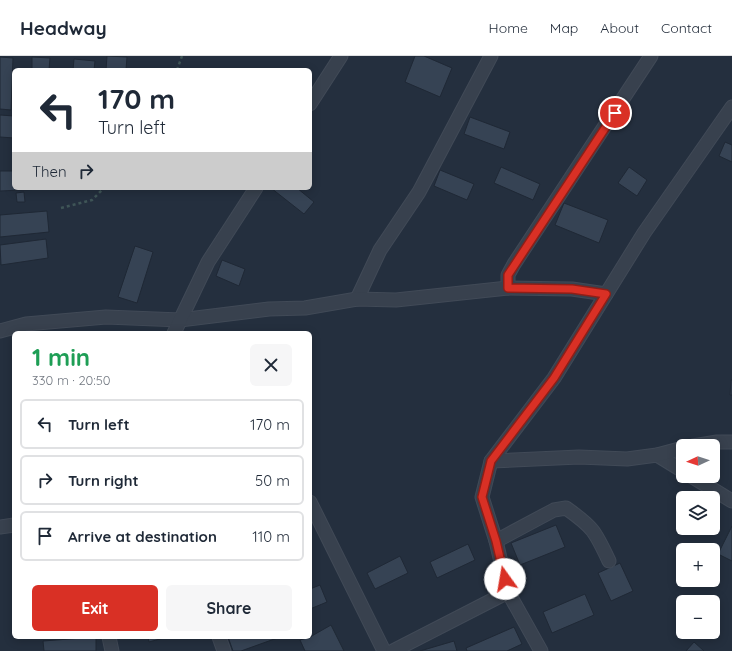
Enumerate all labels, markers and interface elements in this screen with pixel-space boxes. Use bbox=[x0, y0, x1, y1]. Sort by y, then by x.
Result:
text: Headway bbox=[20, 16, 107, 40]
text: Home bbox=[489, 19, 528, 37]
text: Map bbox=[550, 19, 578, 37]
text: About bbox=[600, 19, 639, 37]
text: Contact bbox=[661, 19, 712, 37]
text: 170 m bbox=[98, 81, 175, 116]
icon: left bbox=[32, 84, 84, 136]
pin bbox=[598, 96, 632, 130]
icon: arrive bbox=[604, 102, 626, 124]
text: Turn left bbox=[98, 116, 166, 139]
icon: right bbox=[75, 160, 97, 182]
text: Then bbox=[32, 162, 67, 181]
text: 1 min bbox=[32, 342, 90, 372]
button: close bbox=[250, 344, 292, 386]
text: 330 m · 20:50 bbox=[32, 372, 111, 388]
icon: left bbox=[34, 413, 56, 435]
text: Turn left bbox=[68, 415, 130, 434]
text: 170 m bbox=[250, 415, 290, 434]
north arrow bbox=[676, 439, 720, 483]
map controls bbox=[676, 439, 720, 639]
icon: right bbox=[34, 469, 56, 491]
text: Turn right bbox=[68, 471, 139, 490]
text: 50 m bbox=[255, 471, 290, 490]
button: layers bbox=[676, 491, 720, 535]
icon: arrive bbox=[34, 525, 56, 547]
text: Arrive at destination bbox=[68, 527, 217, 546]
text: 110 m bbox=[252, 527, 290, 546]
button: + bbox=[676, 543, 720, 587]
position arrow bbox=[484, 558, 526, 600]
button: Exit bbox=[32, 585, 158, 631]
button: Share bbox=[166, 585, 292, 631]
button: − bbox=[676, 595, 720, 639]

